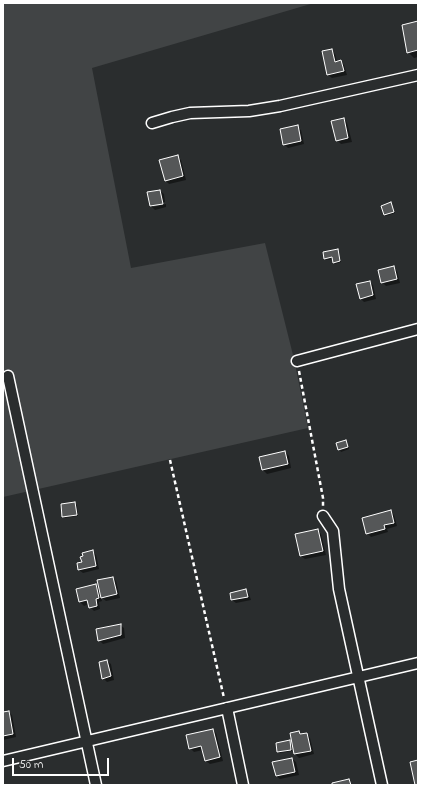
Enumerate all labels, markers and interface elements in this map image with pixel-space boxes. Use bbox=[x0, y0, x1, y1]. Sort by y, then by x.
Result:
scale bar bbox=[14, 750, 111, 776]
text: 50 m bbox=[19, 756, 43, 774]

